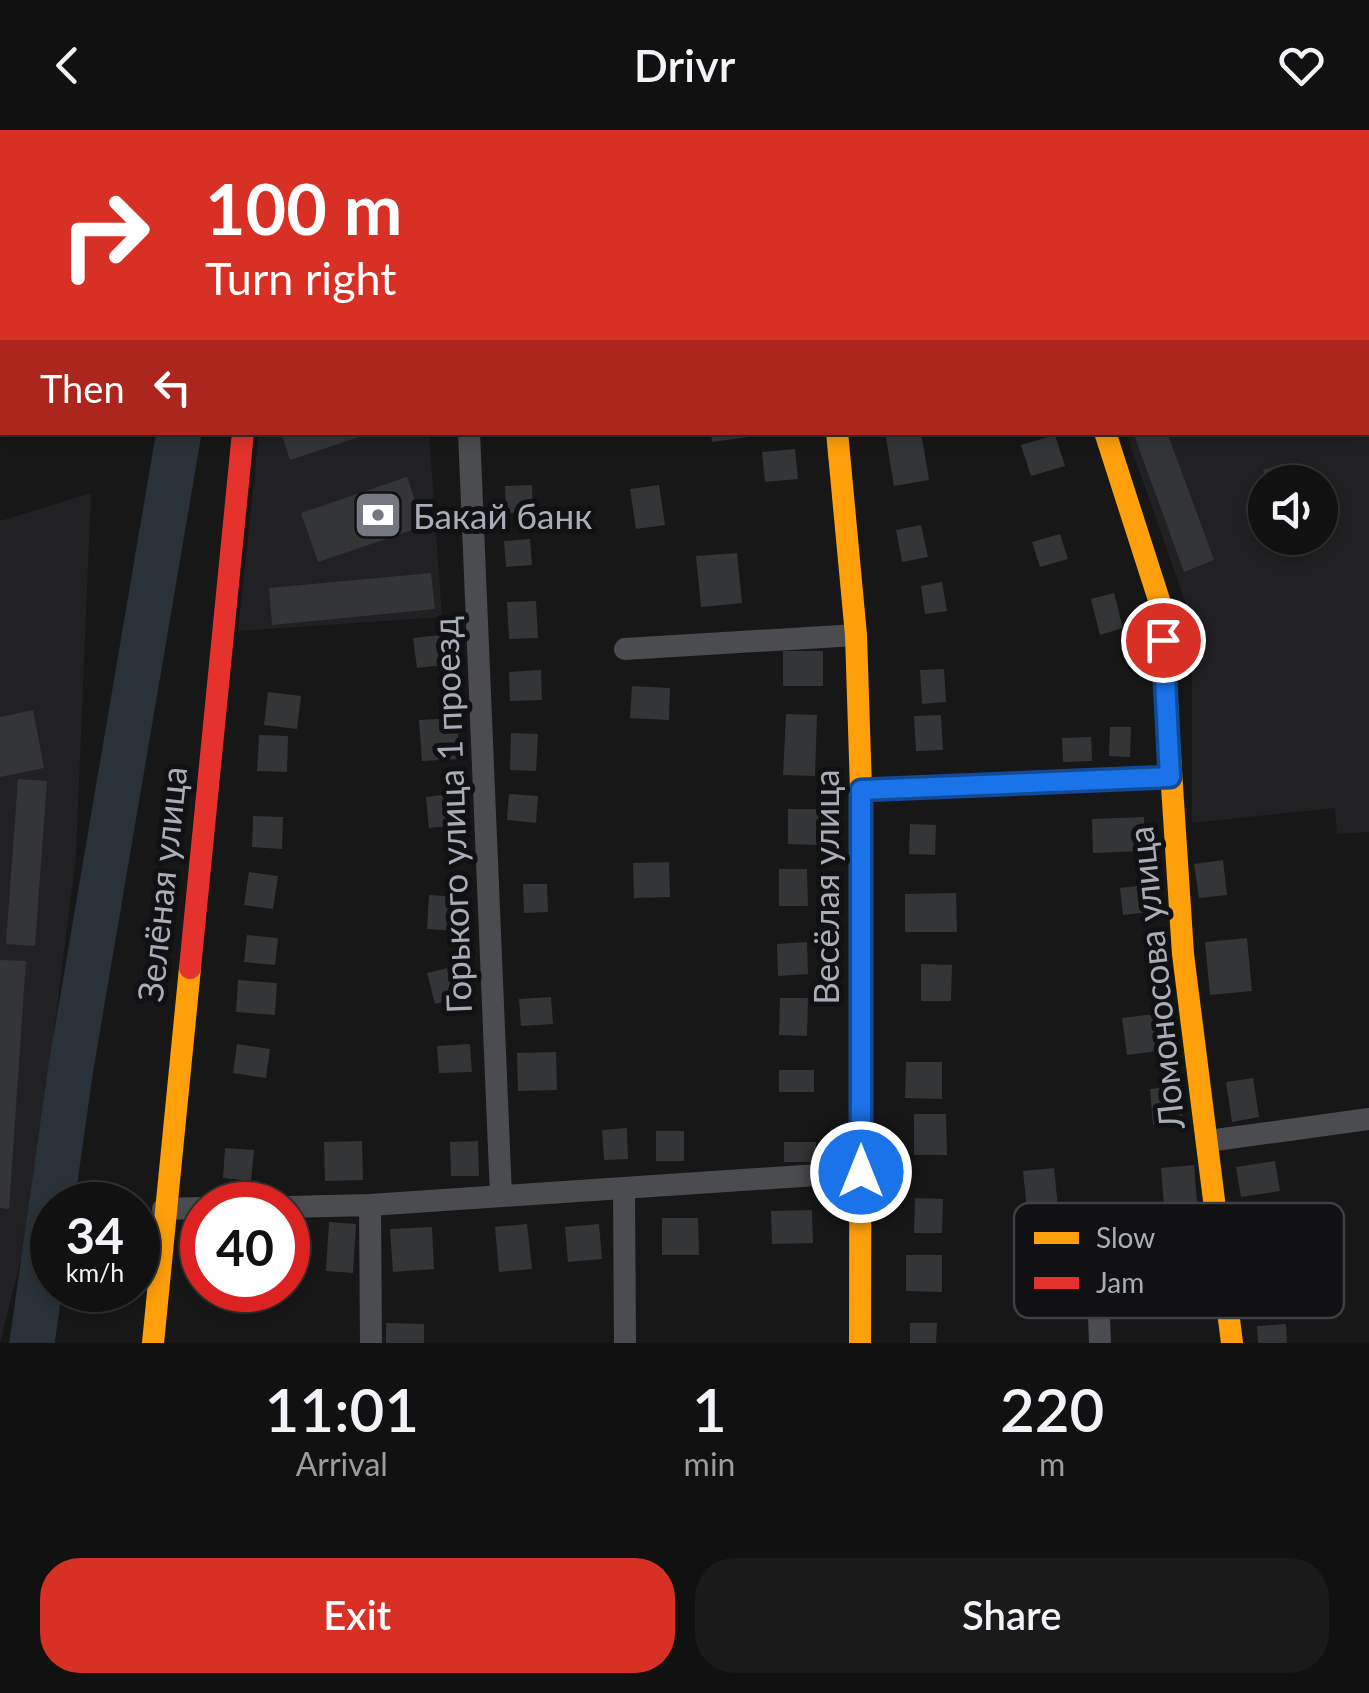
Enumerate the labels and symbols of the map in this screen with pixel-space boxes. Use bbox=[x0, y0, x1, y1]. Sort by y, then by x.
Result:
bank icon: Бакай банк bbox=[352, 489, 404, 541]
place label: Бакай банк bbox=[413, 494, 592, 536]
pin bbox=[1121, 598, 1206, 683]
street label: Горького улица 1 проезд bbox=[423, 616, 479, 1014]
street label: Зелёная улица bbox=[128, 764, 194, 1004]
street label: Весёлая улица bbox=[804, 769, 846, 1005]
street label: Ломоносова улица bbox=[1118, 824, 1192, 1133]
position arrow bbox=[809, 1120, 913, 1224]
speed limit sign: 40 bbox=[180, 1182, 310, 1312]
legend bbox=[1014, 1203, 1344, 1318]
text: Slow bbox=[1096, 1220, 1155, 1254]
text: Jam bbox=[1096, 1265, 1144, 1299]

